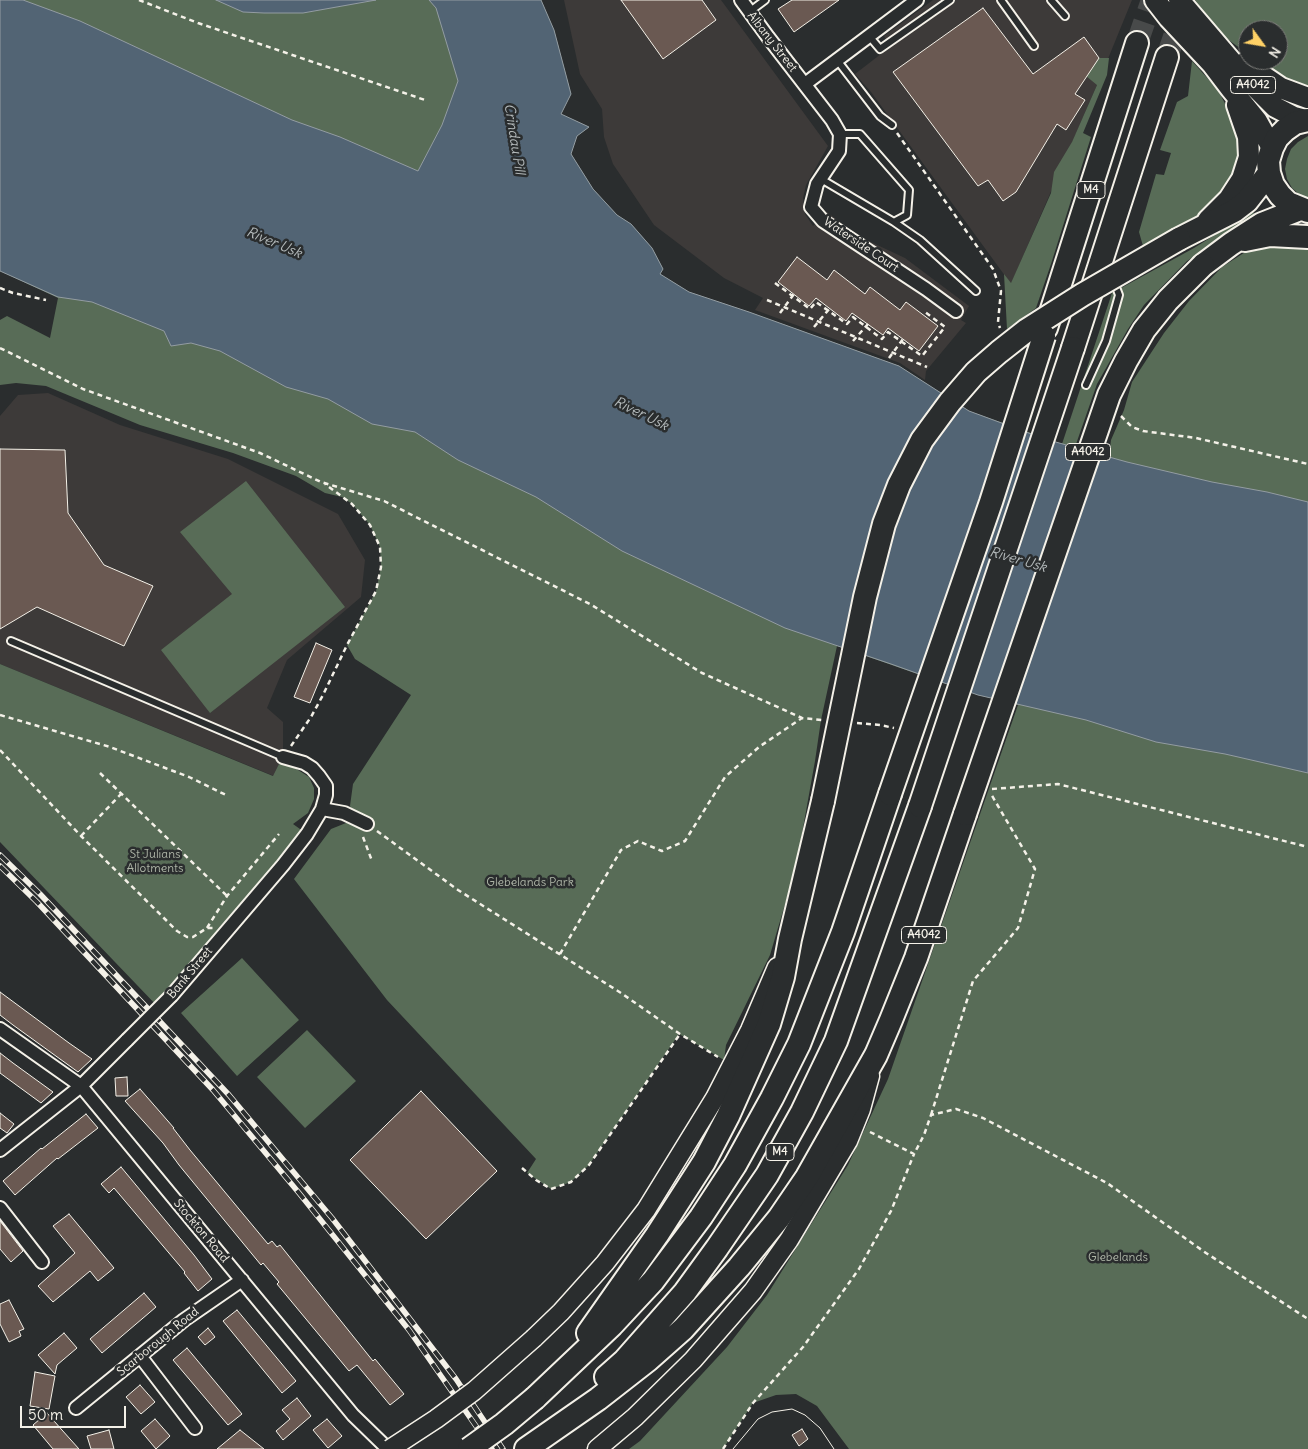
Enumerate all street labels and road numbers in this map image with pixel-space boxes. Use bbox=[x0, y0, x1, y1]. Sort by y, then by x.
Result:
street label: Albany Street bbox=[744, 9, 800, 75]
road number: A4042 bbox=[1230, 76, 1276, 94]
road number: M4 bbox=[1077, 182, 1105, 198]
street label: Waterside Court bbox=[821, 215, 901, 275]
road number: A4042 bbox=[1066, 444, 1110, 461]
road number: A4042 bbox=[902, 926, 946, 944]
street label: Bank Street bbox=[164, 944, 216, 1002]
road number: M4 bbox=[766, 1144, 794, 1160]
street label: Stockton Road bbox=[170, 1196, 232, 1266]
street label: Scarborough Road bbox=[114, 1305, 202, 1379]

